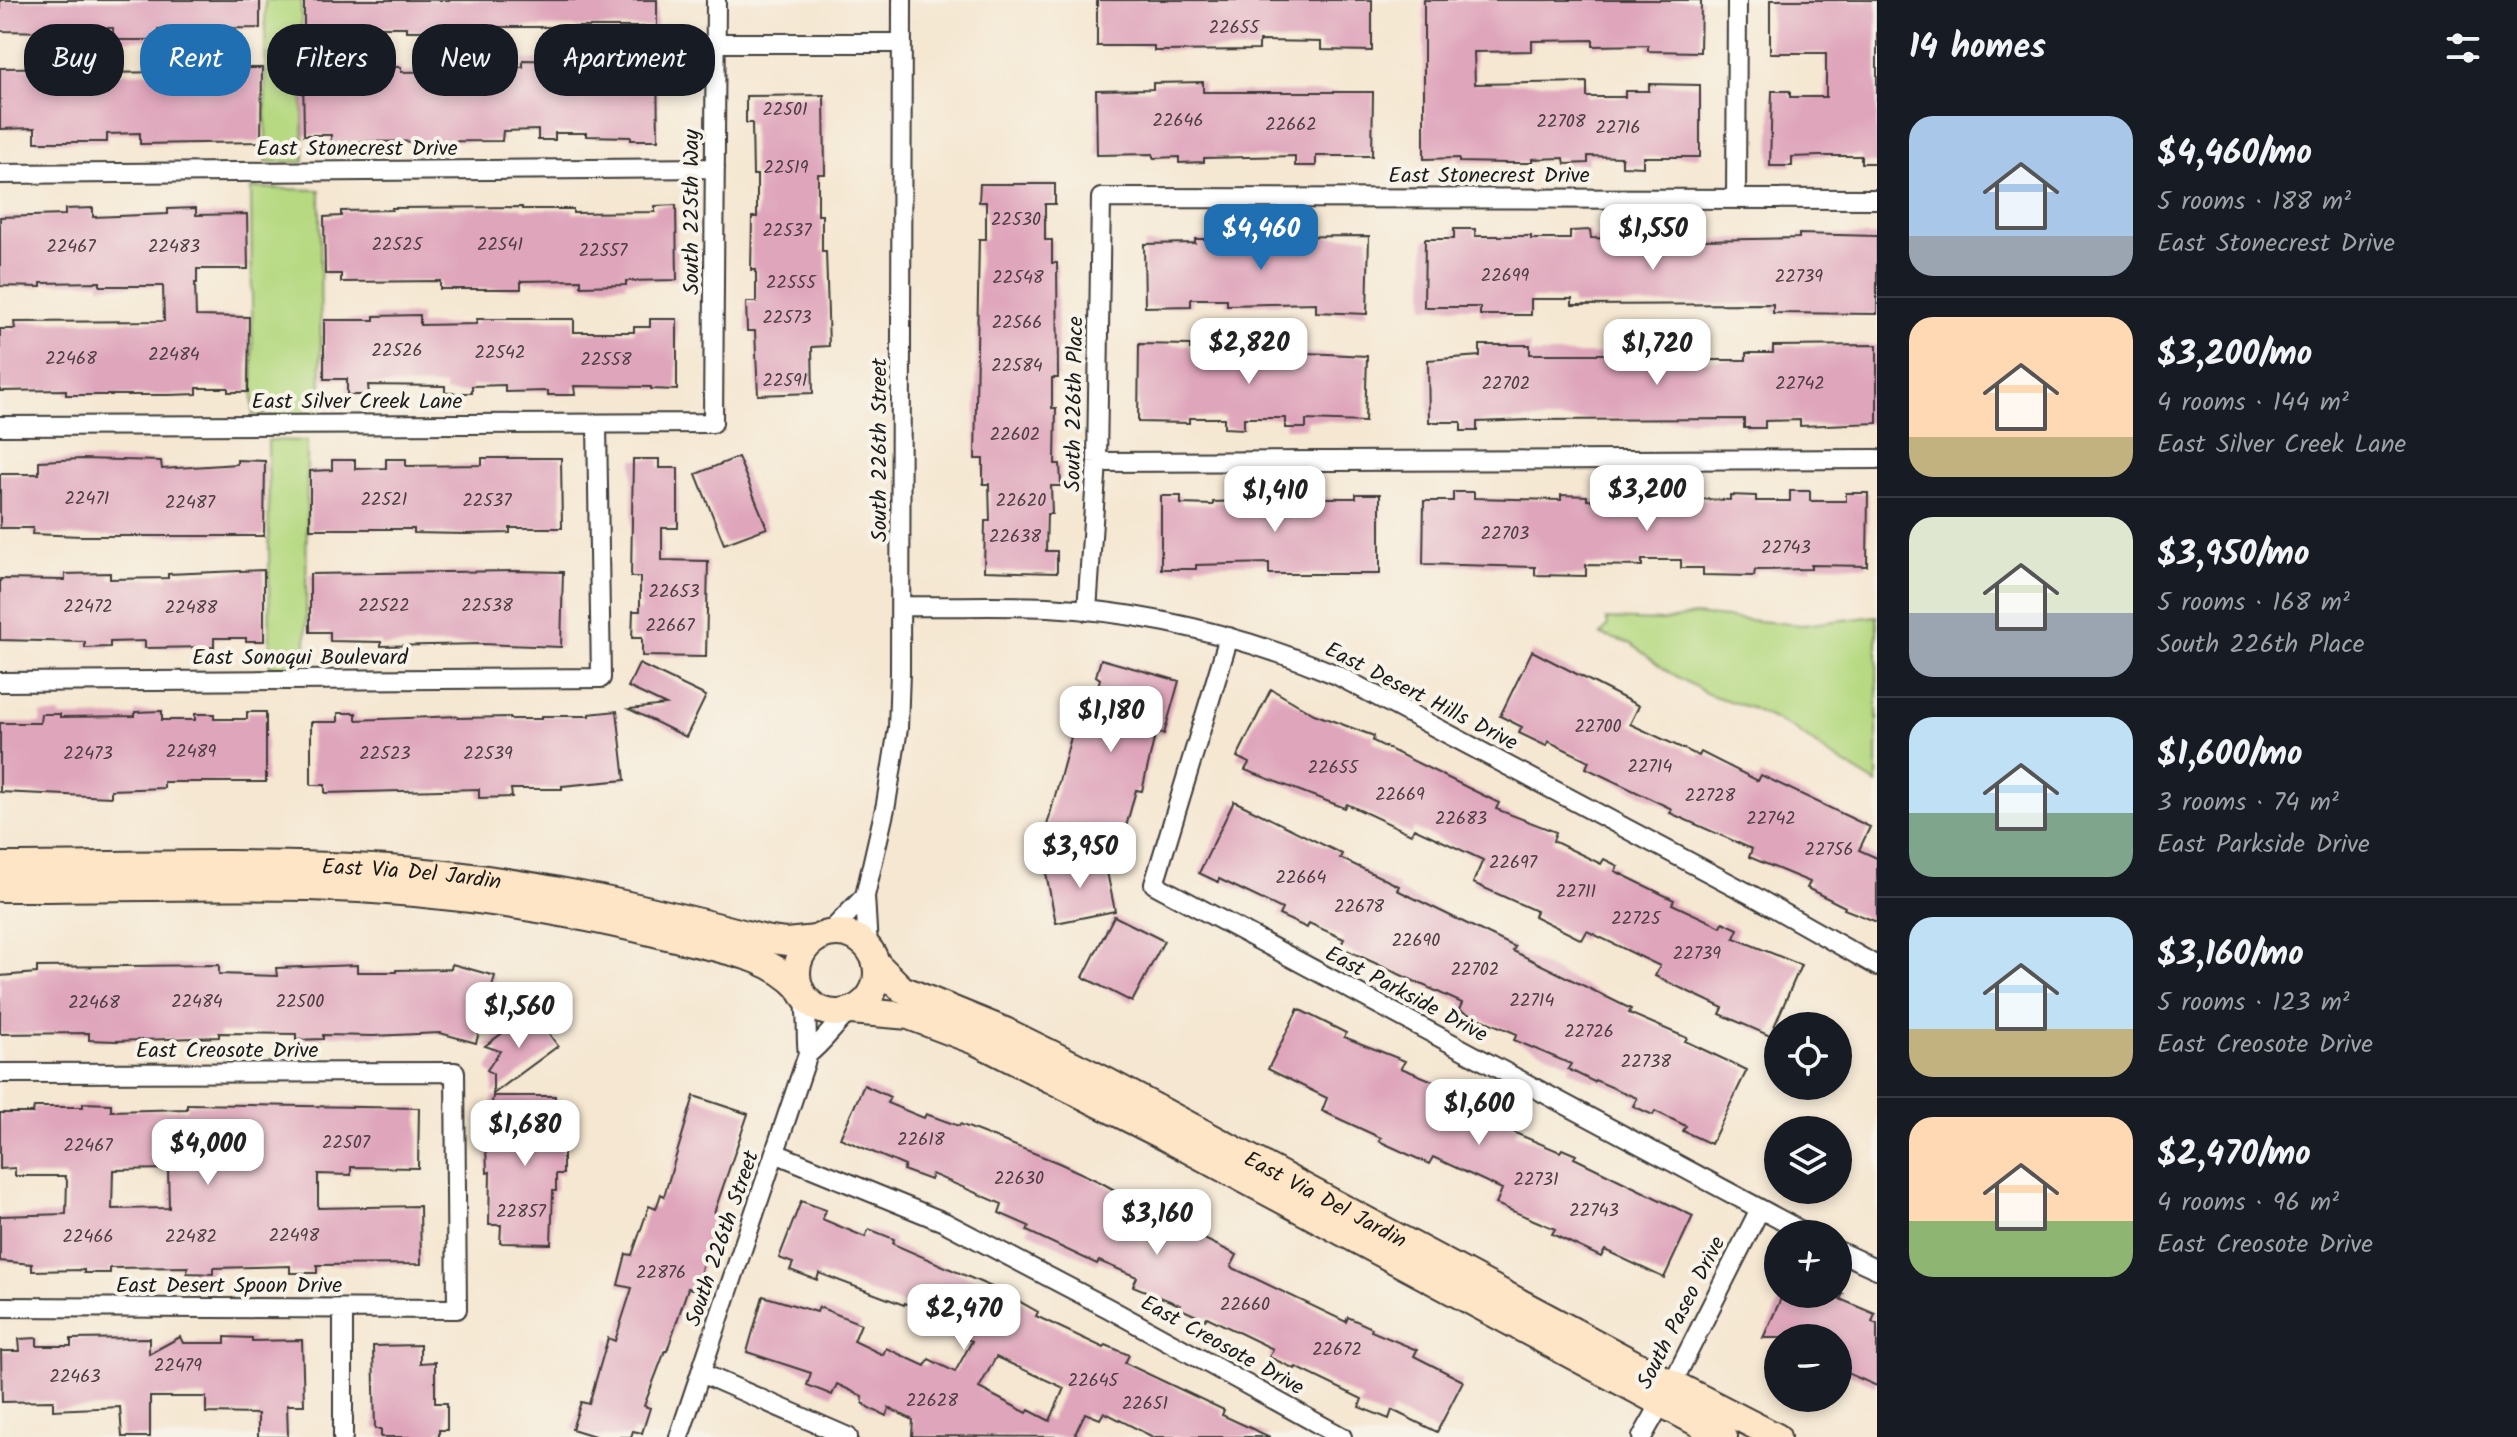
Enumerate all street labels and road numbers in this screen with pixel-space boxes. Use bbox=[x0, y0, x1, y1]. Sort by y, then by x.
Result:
street label: South 225th Way bbox=[675, 128, 710, 295]
street label: East Stonecrest Drive bbox=[256, 132, 458, 167]
street label: East Stonecrest Drive bbox=[1388, 159, 1590, 194]
street label: South 226th Place bbox=[1056, 316, 1095, 492]
street label: South 226th Street bbox=[863, 357, 898, 542]
street label: East Silver Creek Lane bbox=[252, 385, 463, 420]
street label: East Desert Hills Drive bbox=[1318, 633, 1524, 761]
street label: East Sonoqui Boulevard bbox=[192, 641, 409, 676]
street label: East Via Del Jardin bbox=[321, 851, 504, 901]
street label: East Parkside Drive bbox=[1318, 938, 1494, 1053]
street label: East Creosote Drive bbox=[136, 1034, 318, 1069]
street label: East Via Del Jardin bbox=[1237, 1143, 1412, 1259]
street label: South 226th Street bbox=[677, 1146, 770, 1332]
street label: South Paseo Drive bbox=[1629, 1230, 1736, 1396]
street label: East Desert Spoon Drive bbox=[116, 1269, 342, 1304]
street label: East Creosote Drive bbox=[1133, 1287, 1310, 1406]

